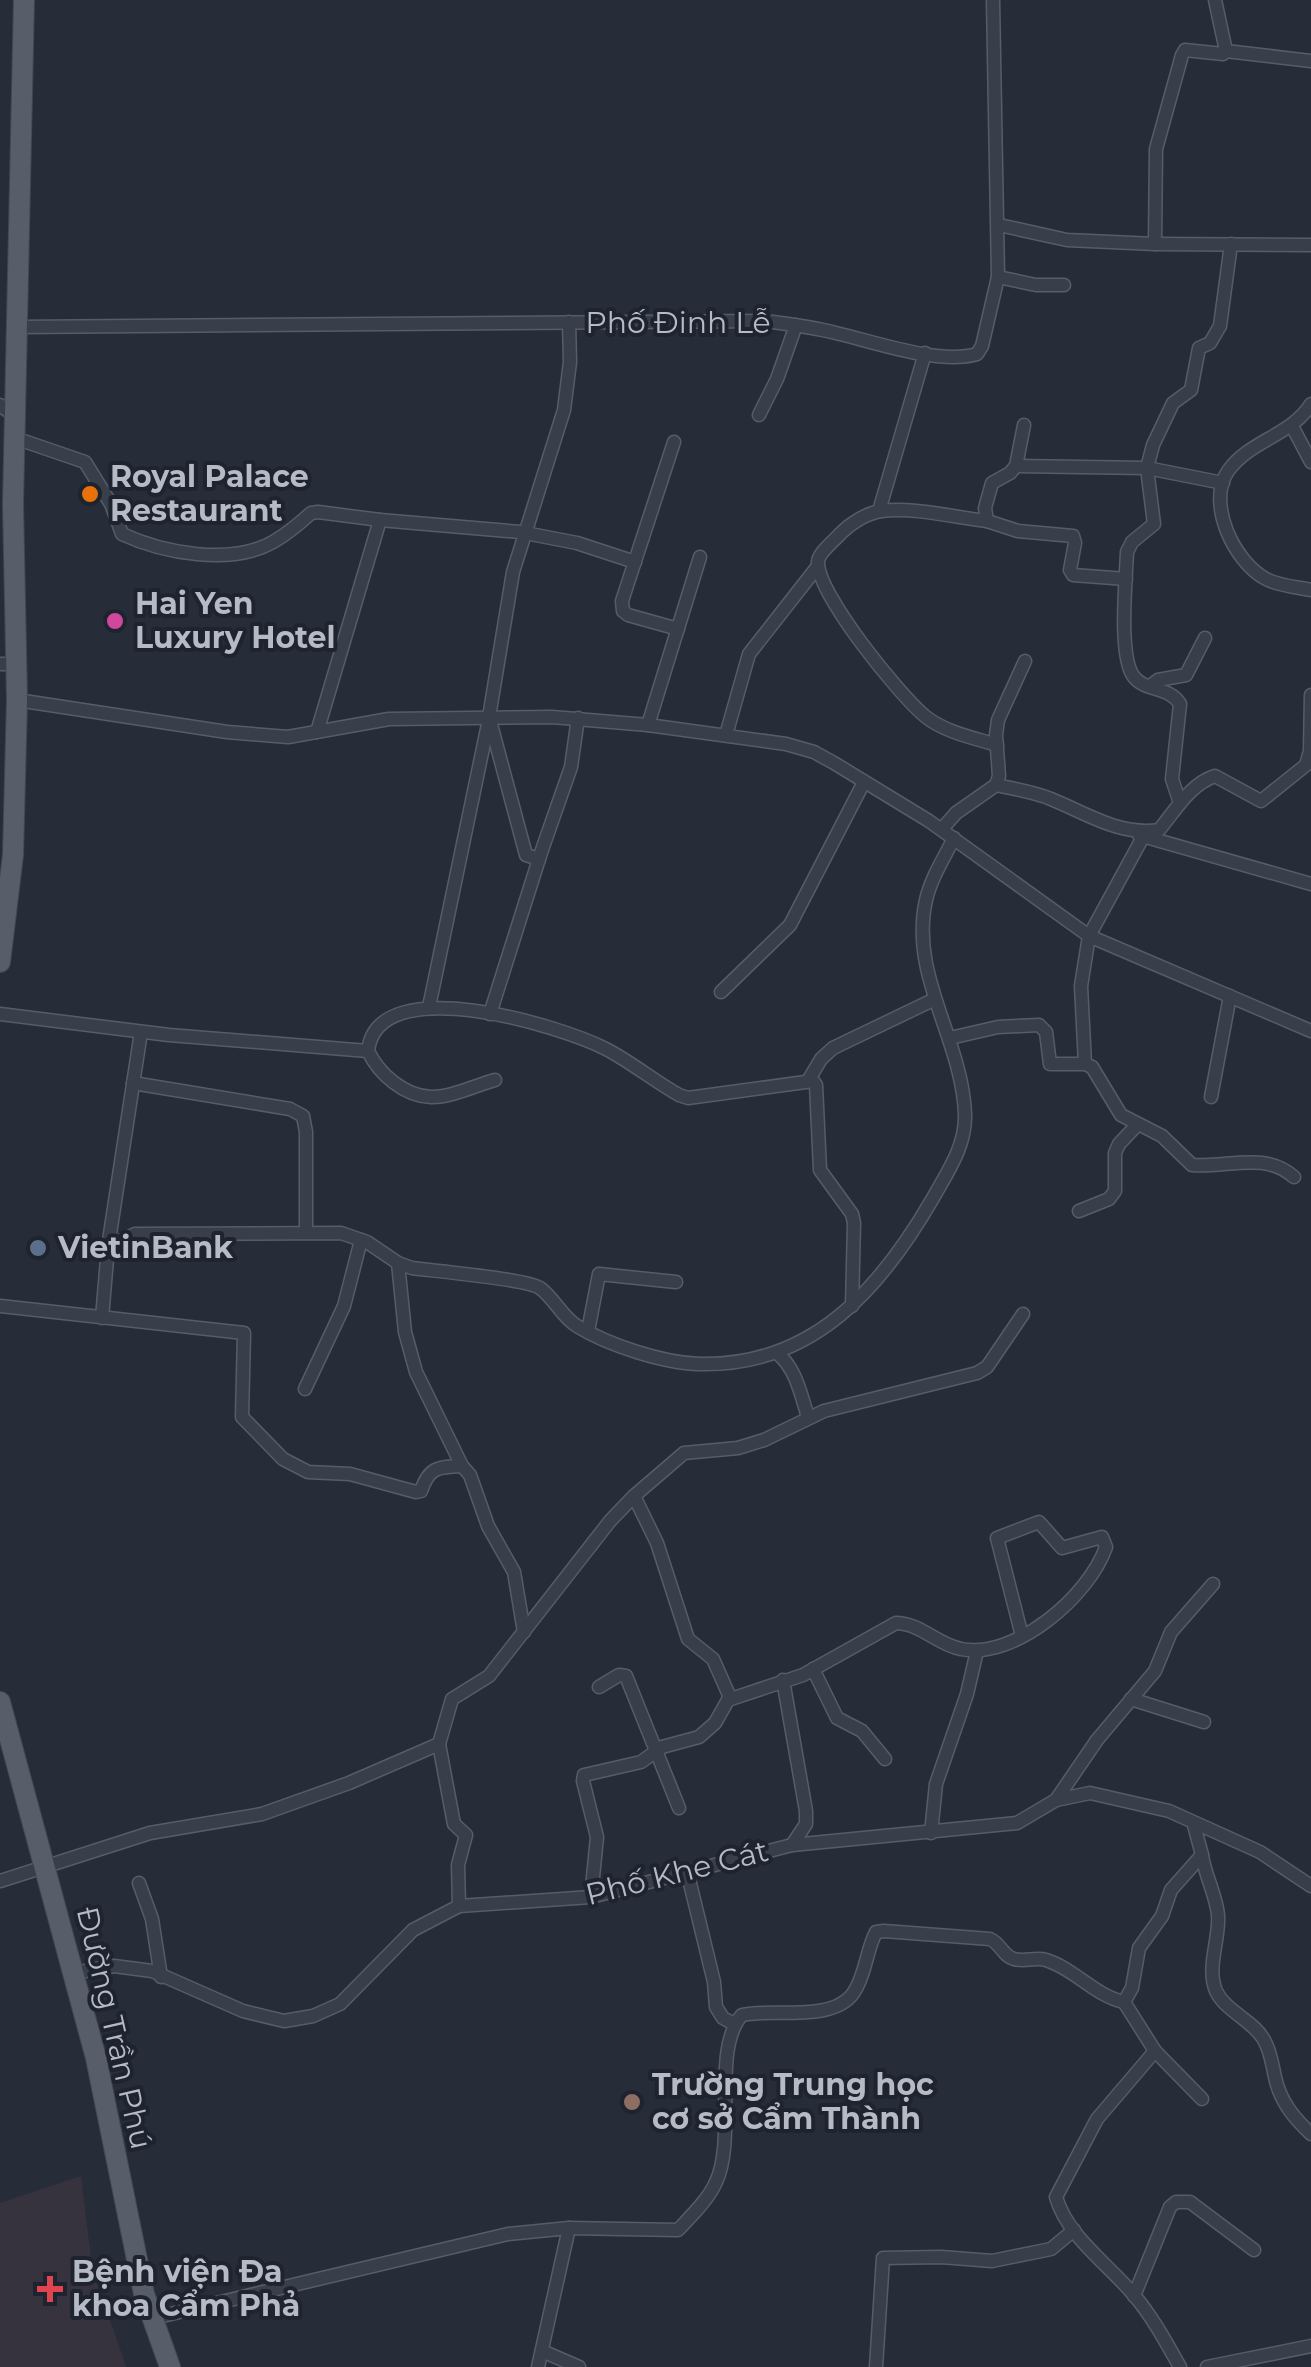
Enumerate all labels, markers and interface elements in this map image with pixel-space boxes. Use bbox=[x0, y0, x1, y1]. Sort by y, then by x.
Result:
street label: Phố Đinh Lễ bbox=[585, 304, 771, 341]
place label: Royal Palace Restaurant bbox=[110, 458, 309, 529]
marker: Royal Palace Restaurant bbox=[79, 483, 101, 505]
place label: Hai Yen Luxury Hotel bbox=[135, 585, 336, 656]
marker: Hai Yen Luxury Hotel bbox=[104, 610, 126, 632]
place label: VietinBank bbox=[57, 1229, 233, 1266]
marker: VietinBank bbox=[27, 1237, 49, 1259]
street label: Phố Khe Cát bbox=[582, 1832, 772, 1913]
street label: Đường Trần Phú bbox=[69, 1903, 160, 2153]
place label: Trường Trung học cơ sở Cẩm Thành bbox=[652, 2066, 934, 2137]
marker: Trường Trung học cơ sở Cẩm Thành bbox=[621, 2091, 643, 2113]
place label: Bệnh viện Đa khoa Cẩm Phả bbox=[72, 2253, 300, 2324]
marker: Bệnh viện Đa khoa Cẩm Phả bbox=[37, 2276, 63, 2302]

